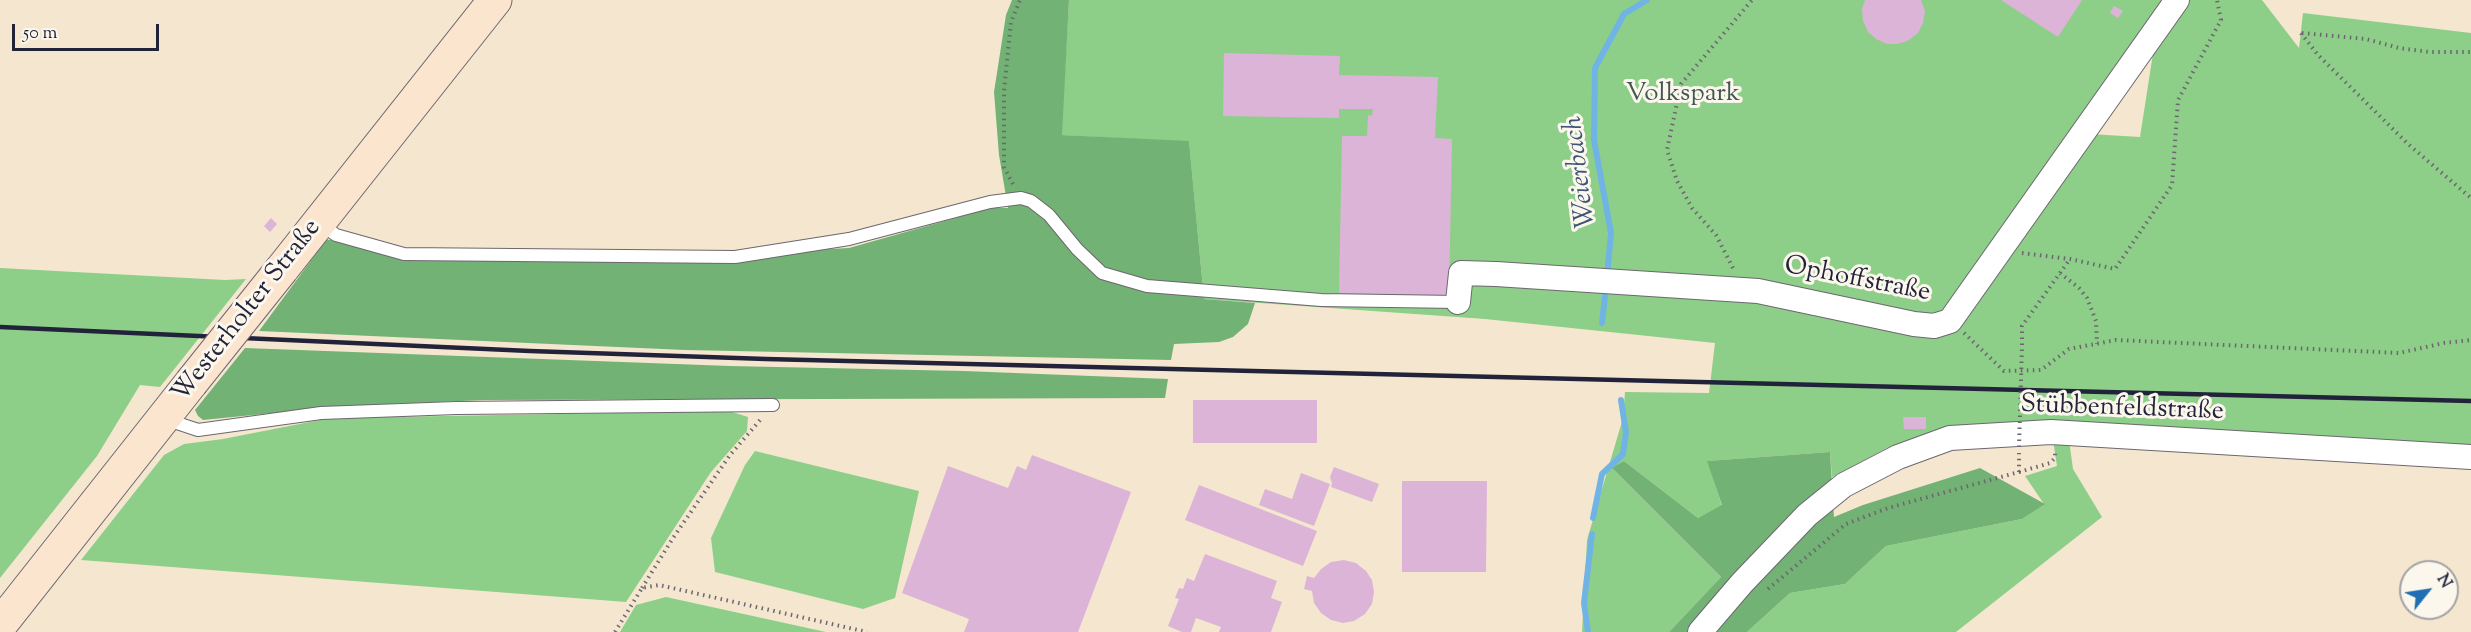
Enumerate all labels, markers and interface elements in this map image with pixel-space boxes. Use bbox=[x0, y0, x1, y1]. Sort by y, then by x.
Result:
scale bar bbox=[15, 12, 162, 50]
text: 50 m bbox=[23, 21, 57, 47]
park label: Volkspark bbox=[1626, 80, 1740, 112]
water label: Weierbach bbox=[1559, 114, 1605, 230]
street label: Westerholter Straße bbox=[167, 214, 329, 410]
street label: Ophoffstraße bbox=[1781, 252, 1933, 310]
street label: Stübbenfeldstraße bbox=[2020, 391, 2224, 429]
north arrow bbox=[2399, 560, 2459, 620]
text: N bbox=[2430, 570, 2456, 593]

